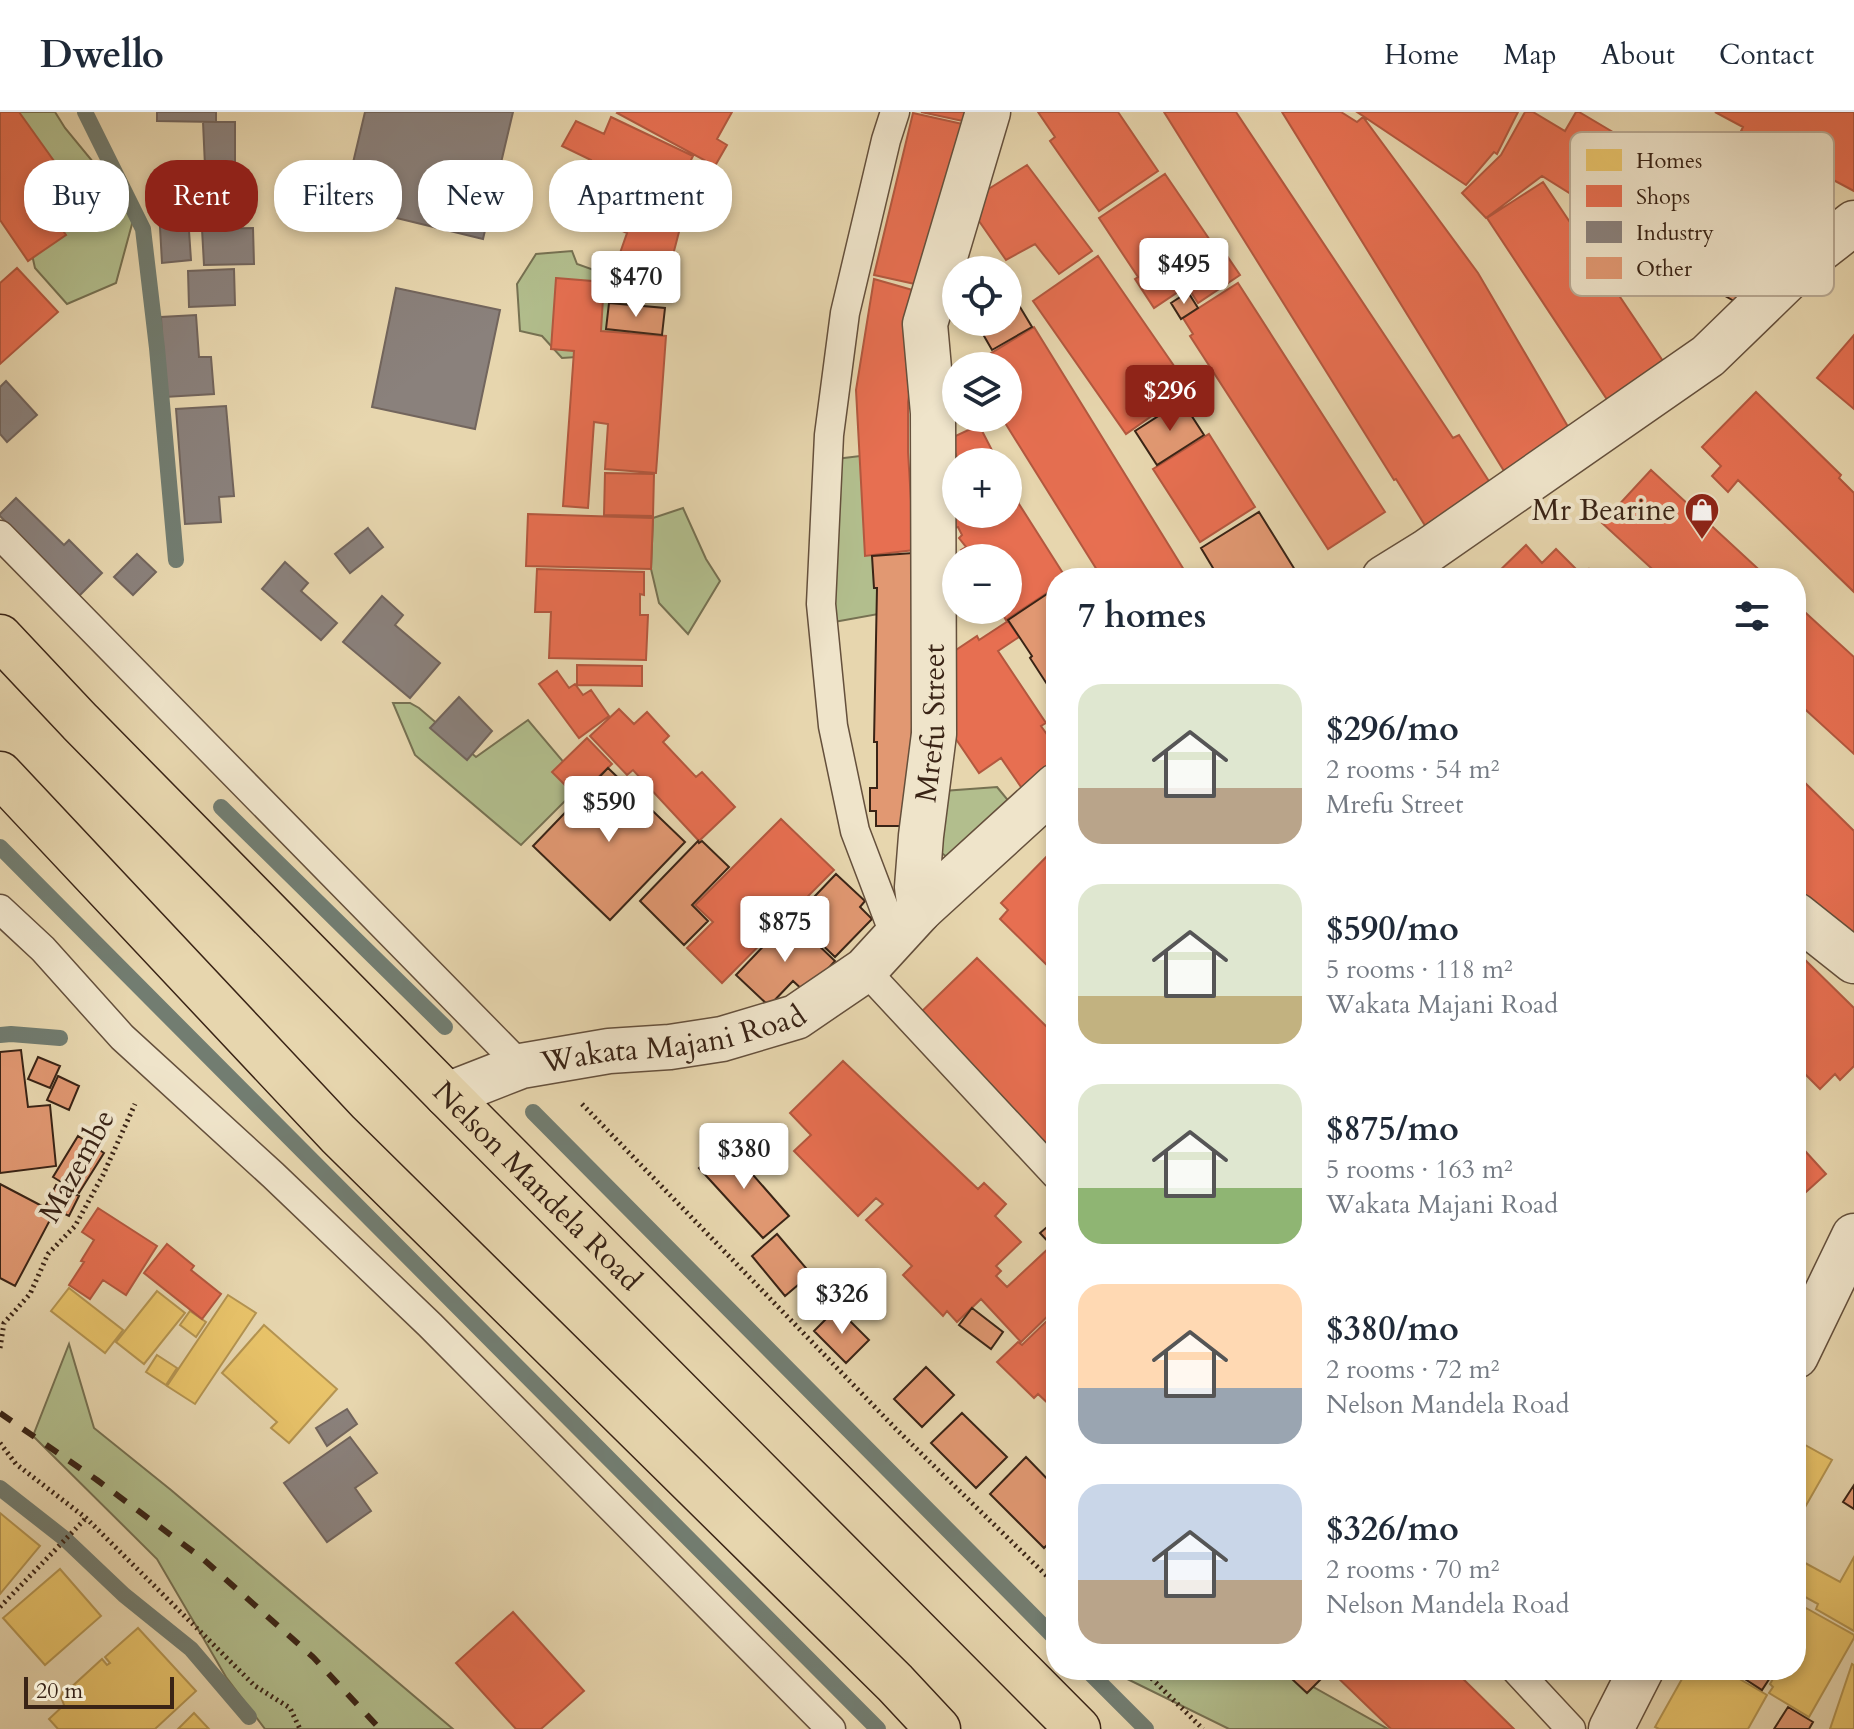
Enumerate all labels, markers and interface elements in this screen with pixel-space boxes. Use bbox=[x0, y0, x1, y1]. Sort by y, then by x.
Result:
text: Dwello bbox=[40, 29, 164, 81]
text: Home bbox=[1384, 36, 1459, 74]
text: Map bbox=[1503, 36, 1557, 74]
text: About bbox=[1601, 36, 1675, 74]
text: Contact bbox=[1719, 36, 1814, 74]
legend bbox=[1570, 132, 1834, 296]
text: Homes bbox=[1636, 146, 1702, 176]
chip: Buy bbox=[24, 160, 129, 232]
chip: Rent bbox=[145, 160, 258, 232]
chip: Filters bbox=[274, 160, 402, 232]
chip: New bbox=[418, 160, 533, 232]
chip: Apartment bbox=[549, 160, 732, 232]
text: Shops bbox=[1636, 182, 1690, 212]
text: Industry bbox=[1636, 218, 1714, 248]
pin: $495 bbox=[1137, 238, 1231, 306]
text: $495 bbox=[1157, 246, 1211, 281]
pin: $470 bbox=[589, 251, 683, 319]
text: Other bbox=[1636, 254, 1693, 284]
map controls bbox=[942, 256, 1022, 624]
button: locate bbox=[942, 256, 1022, 336]
text: $470 bbox=[609, 259, 663, 294]
button: layers bbox=[942, 352, 1022, 432]
pin: $296 bbox=[1123, 365, 1217, 433]
text: $296 bbox=[1143, 373, 1197, 408]
button: + bbox=[942, 448, 1022, 528]
place label: Mr Bearine bbox=[1532, 490, 1676, 531]
shop icon: Mr Bearine bbox=[1683, 491, 1721, 541]
button: − bbox=[942, 544, 1022, 624]
text: 7 homes bbox=[1078, 593, 1206, 639]
icon: filters bbox=[1730, 594, 1774, 638]
street label: Mrefu Street bbox=[905, 643, 955, 805]
text: $296/mo bbox=[1326, 706, 1459, 752]
icon: home bbox=[1142, 716, 1238, 812]
text: 2 rooms · 54 m² bbox=[1326, 752, 1499, 787]
pin: $590 bbox=[562, 776, 656, 844]
text: $590 bbox=[582, 784, 636, 819]
text: Mrefu Street bbox=[1326, 787, 1464, 822]
pin: $875 bbox=[738, 896, 832, 964]
text: $875 bbox=[758, 904, 812, 939]
text: $590/mo bbox=[1326, 906, 1459, 952]
icon: home bbox=[1142, 916, 1238, 1012]
text: 5 rooms · 118 m² bbox=[1326, 952, 1513, 987]
text: Wakata Majani Road bbox=[1326, 987, 1558, 1022]
street label: Wakata Majani Road bbox=[537, 995, 814, 1083]
street label: Nelson Mandela Road bbox=[424, 1072, 651, 1300]
street label: Mazembe bbox=[29, 1102, 125, 1230]
text: $875/mo bbox=[1326, 1106, 1459, 1152]
icon: home bbox=[1142, 1116, 1238, 1212]
pin: $380 bbox=[697, 1123, 791, 1191]
text: $380 bbox=[717, 1131, 771, 1166]
text: 5 rooms · 163 m² bbox=[1326, 1152, 1513, 1187]
text: Wakata Majani Road bbox=[1326, 1187, 1558, 1222]
pin: $326 bbox=[795, 1268, 889, 1336]
text: $326 bbox=[815, 1276, 869, 1311]
text: $380/mo bbox=[1326, 1306, 1459, 1352]
icon: home bbox=[1142, 1316, 1238, 1412]
text: 2 rooms · 72 m² bbox=[1326, 1352, 1499, 1387]
text: Nelson Mandela Road bbox=[1326, 1387, 1569, 1422]
text: $326/mo bbox=[1326, 1506, 1459, 1552]
icon: home bbox=[1142, 1516, 1238, 1612]
text: 2 rooms · 70 m² bbox=[1326, 1552, 1499, 1587]
text: Nelson Mandela Road bbox=[1326, 1587, 1569, 1622]
scale bar bbox=[24, 1673, 174, 1709]
text: 20 m bbox=[36, 1676, 83, 1706]

